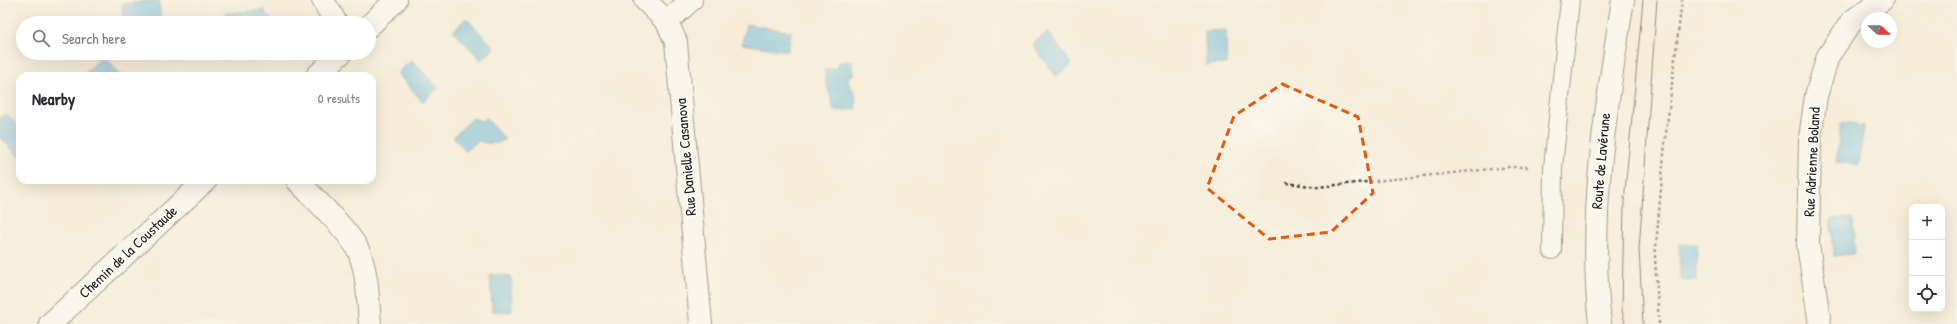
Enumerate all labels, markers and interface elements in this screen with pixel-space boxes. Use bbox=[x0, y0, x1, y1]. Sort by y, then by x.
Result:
north arrow bbox=[1861, 12, 1897, 48]
search box bbox=[16, 16, 376, 60]
icon: search bbox=[30, 27, 52, 49]
text: Search here bbox=[62, 28, 126, 49]
text: Nearby bbox=[32, 87, 75, 110]
text: 0 results bbox=[318, 89, 360, 107]
street label: Rue Danielle Casanova bbox=[670, 97, 701, 217]
street label: Rue Adrienne Boland bbox=[1798, 107, 1825, 217]
street label: Route de Lavérune bbox=[1586, 112, 1615, 210]
street label: Chemin de la Coustaude bbox=[74, 200, 182, 303]
map controls bbox=[1909, 204, 1945, 312]
button: + bbox=[1909, 204, 1945, 240]
button: − bbox=[1909, 240, 1945, 276]
button: locate bbox=[1909, 276, 1945, 312]

